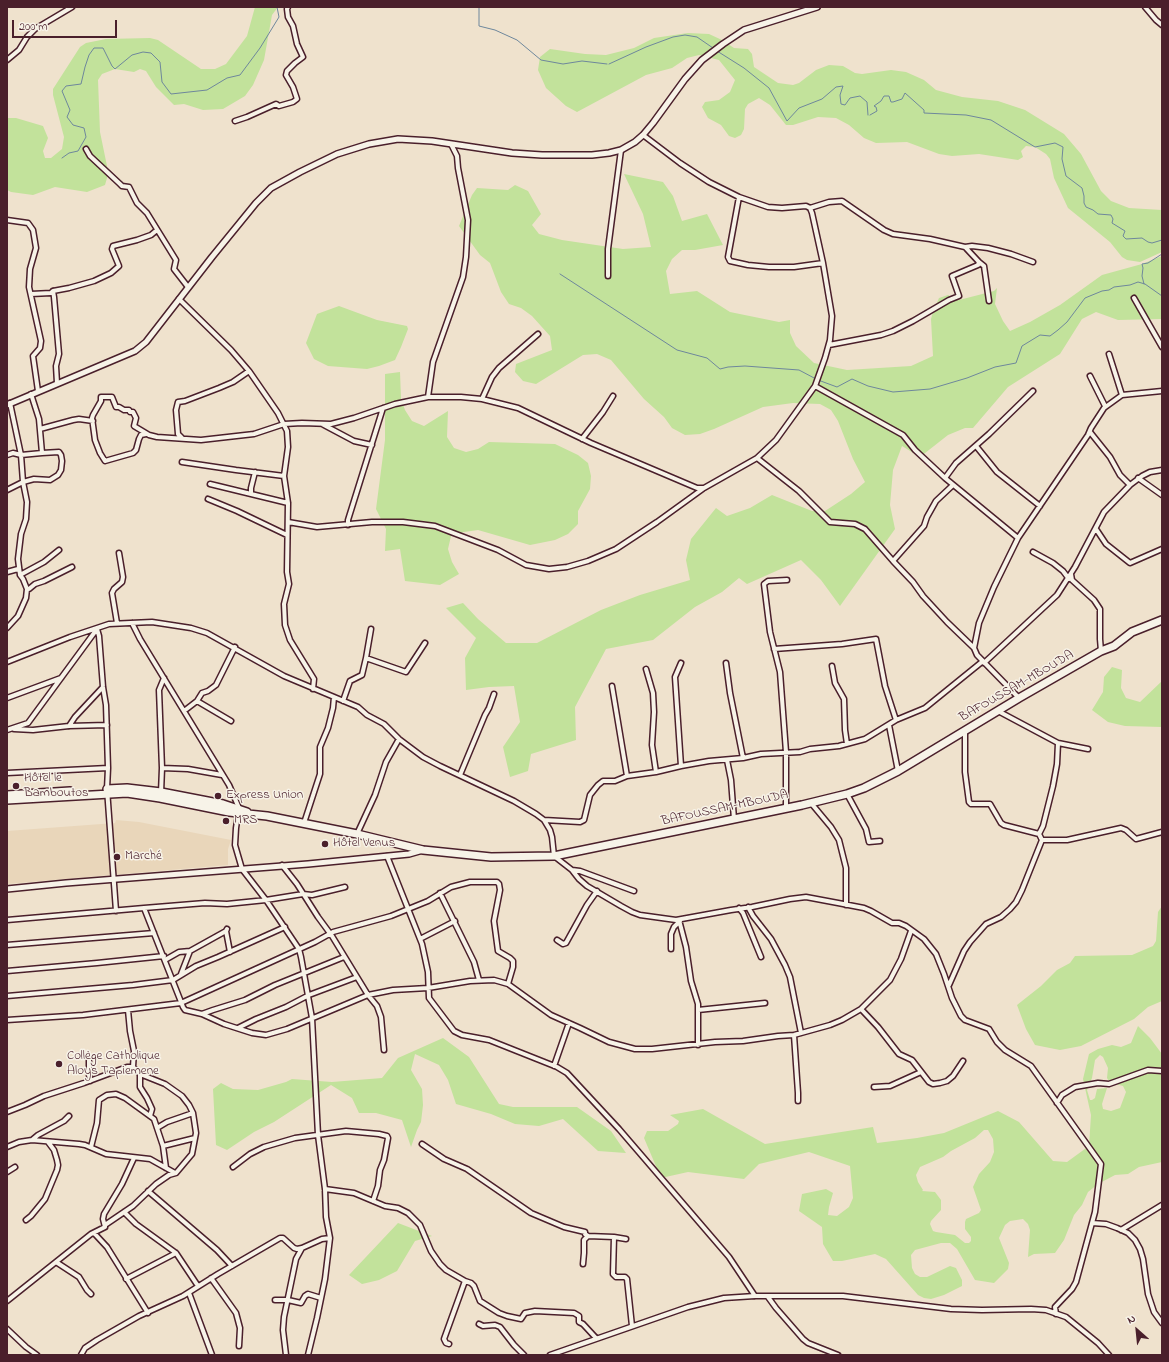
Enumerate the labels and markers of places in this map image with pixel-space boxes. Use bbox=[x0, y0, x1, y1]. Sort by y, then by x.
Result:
place label: Hôtel le Bamboutos bbox=[24, 771, 89, 802]
marker: Hôtel le Bamboutos bbox=[11, 781, 21, 791]
place label: Express Union bbox=[226, 788, 303, 804]
marker: Express Union bbox=[213, 791, 223, 801]
place label: MRS bbox=[234, 813, 257, 829]
marker: MRS bbox=[221, 816, 231, 826]
place label: Hôtel Venus bbox=[333, 836, 395, 852]
marker: Hôtel Venus bbox=[320, 839, 330, 849]
place label: Marché bbox=[125, 849, 162, 865]
marker: Marché bbox=[112, 852, 122, 862]
place label: Collège Catholique Aloys Tapiemene bbox=[67, 1049, 160, 1080]
marker: Collège Catholique Aloys Tapiemene bbox=[54, 1059, 64, 1069]

